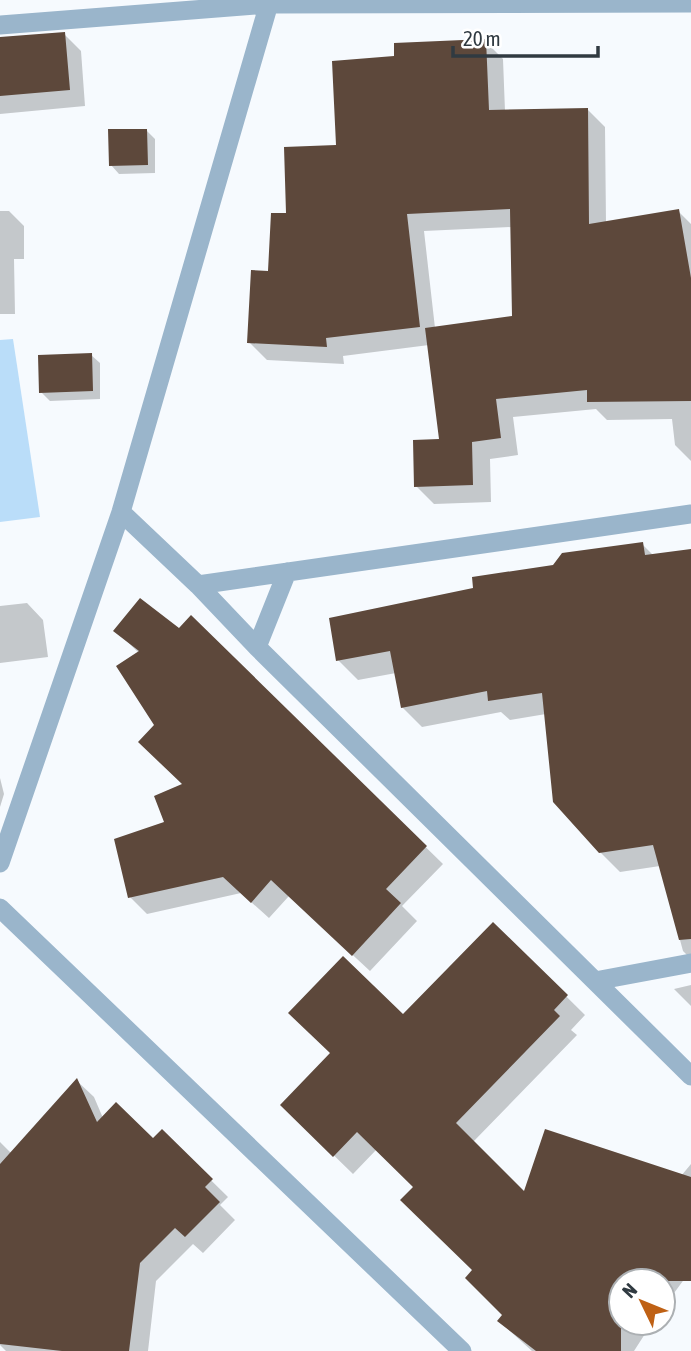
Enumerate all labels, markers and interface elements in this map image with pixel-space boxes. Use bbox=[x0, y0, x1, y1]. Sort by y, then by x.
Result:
scale bar bbox=[453, 14, 598, 58]
text: 20 m bbox=[463, 26, 501, 50]
north arrow bbox=[607, 1267, 677, 1337]
text: N bbox=[618, 1279, 641, 1302]

